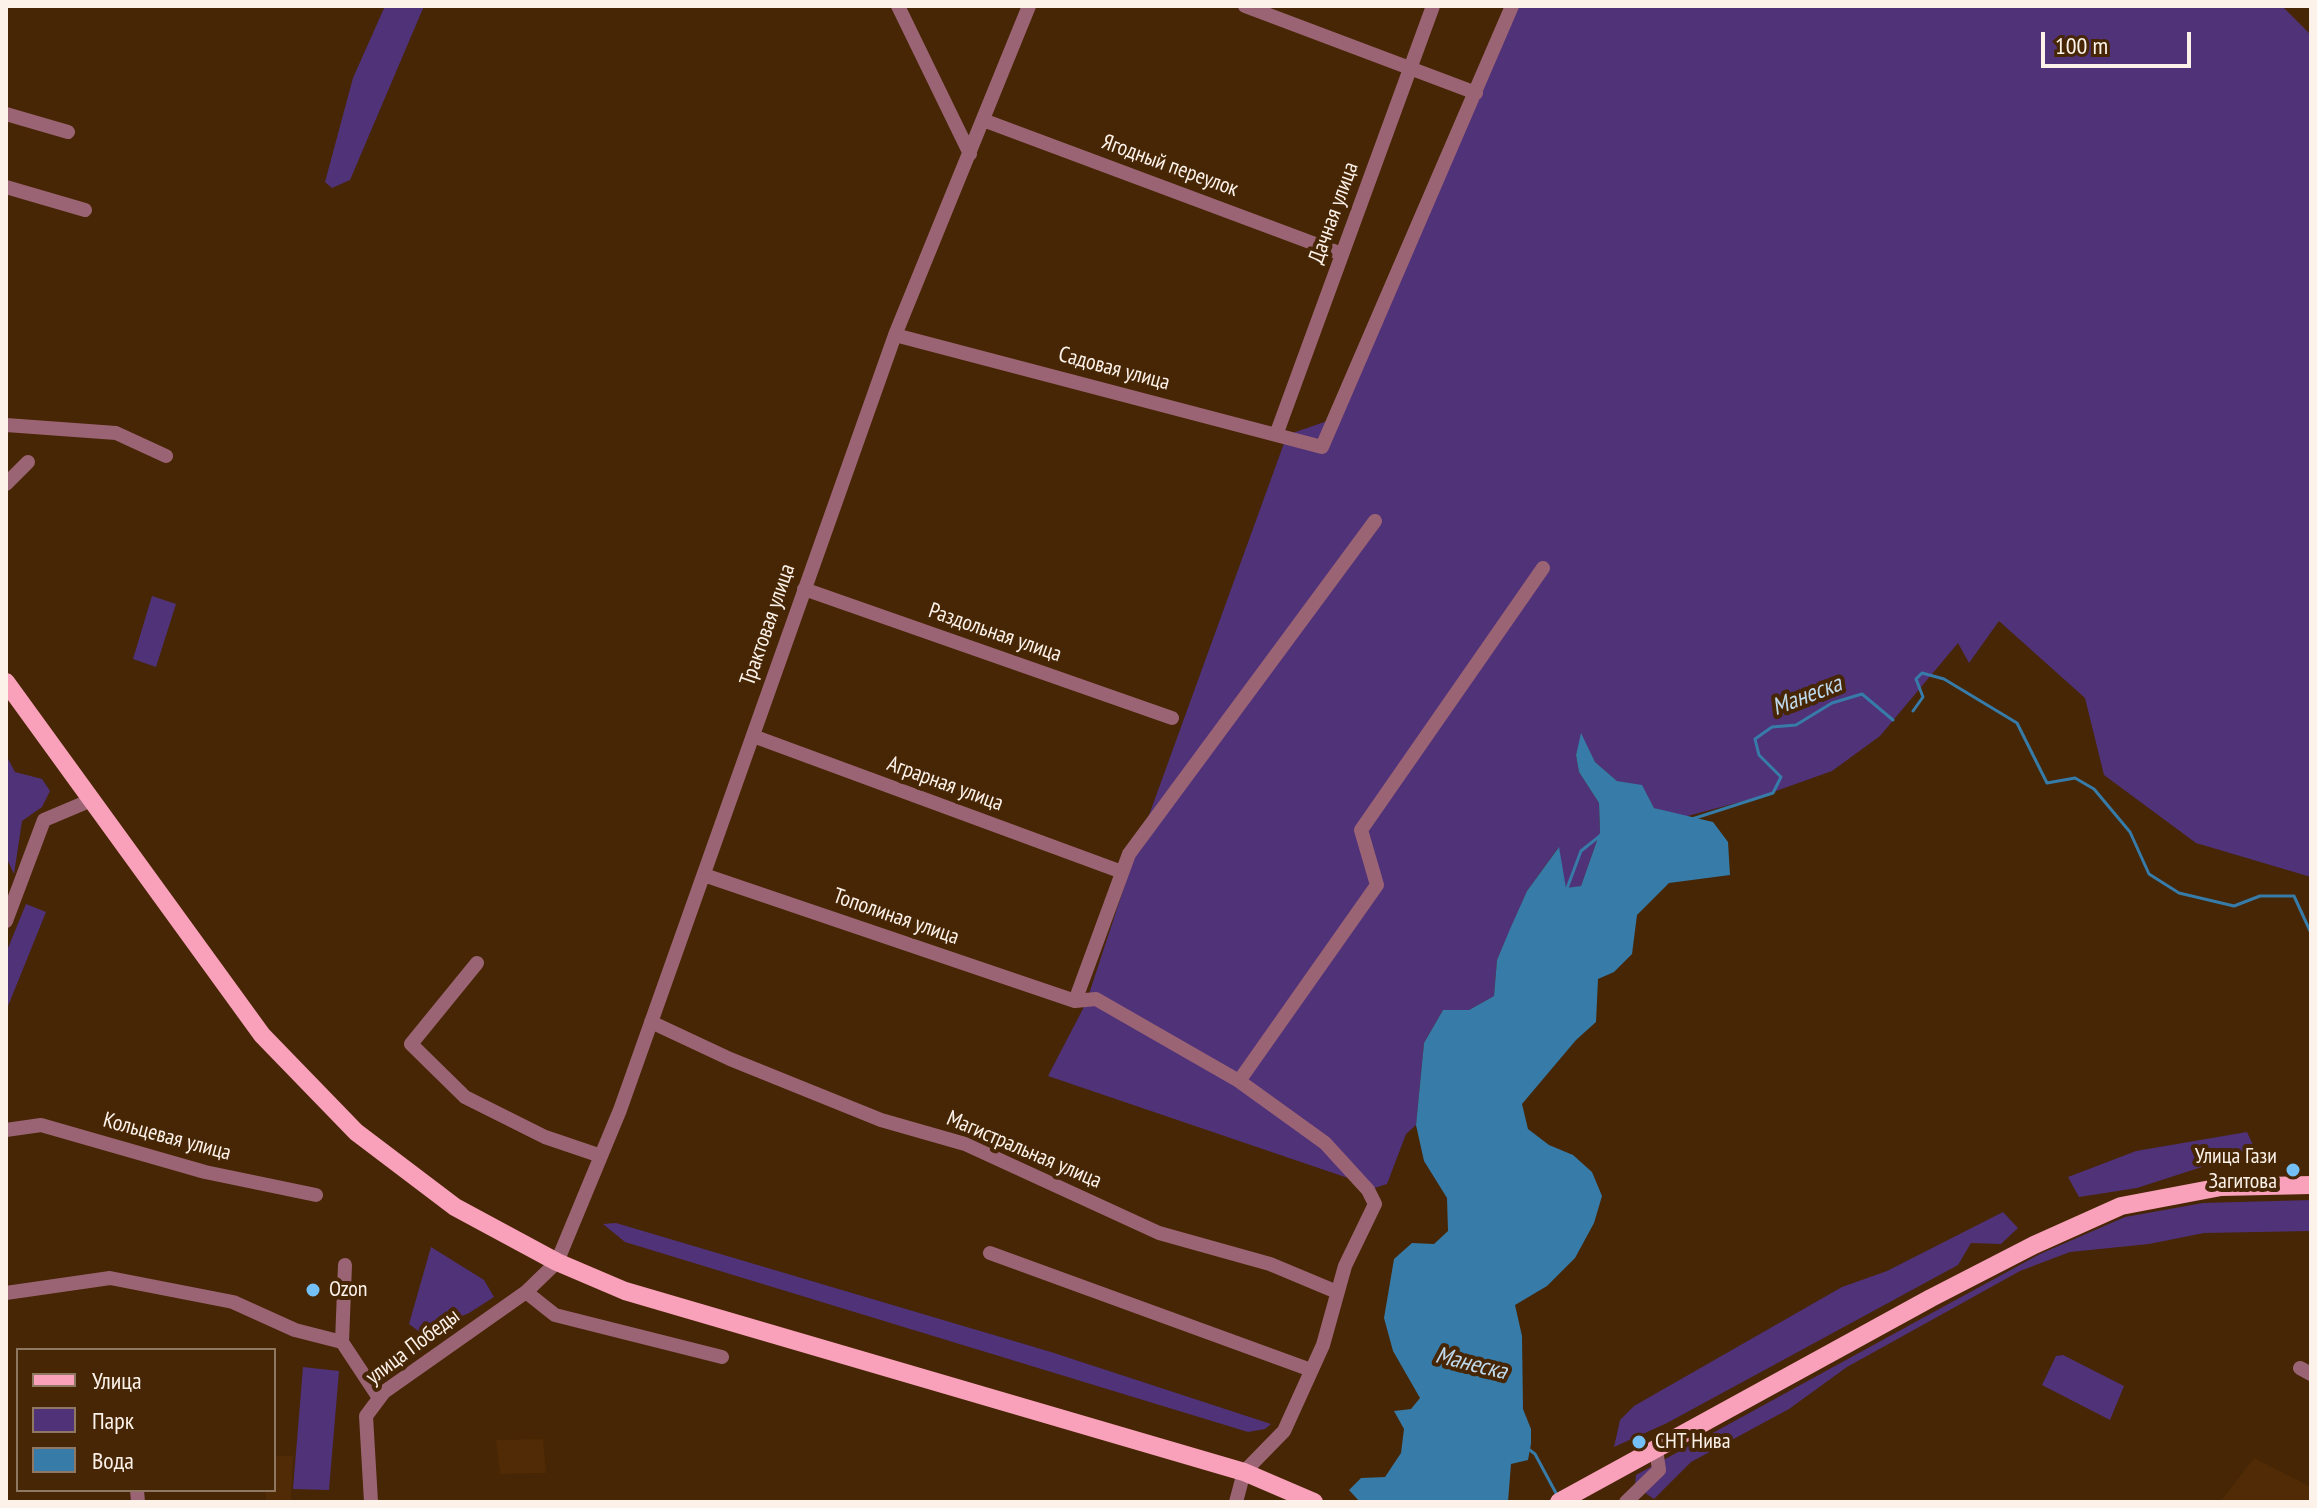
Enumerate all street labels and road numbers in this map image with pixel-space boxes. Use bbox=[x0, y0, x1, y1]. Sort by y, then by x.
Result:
street label: Ягодный переулок bbox=[1098, 129, 1242, 203]
street label: Дачная улица bbox=[1303, 159, 1365, 267]
street label: Садовая улица bbox=[1056, 341, 1172, 397]
street label: Трактовая улица bbox=[735, 561, 801, 689]
street label: Раздольная улица bbox=[925, 598, 1065, 668]
street label: Аграрная улица bbox=[883, 751, 1007, 817]
street label: Тополиная улица bbox=[830, 883, 962, 951]
street label: Магистральная улица bbox=[942, 1105, 1106, 1195]
street label: Кольцевая улица bbox=[100, 1107, 234, 1167]
street label: улица Победы bbox=[361, 1303, 465, 1391]

